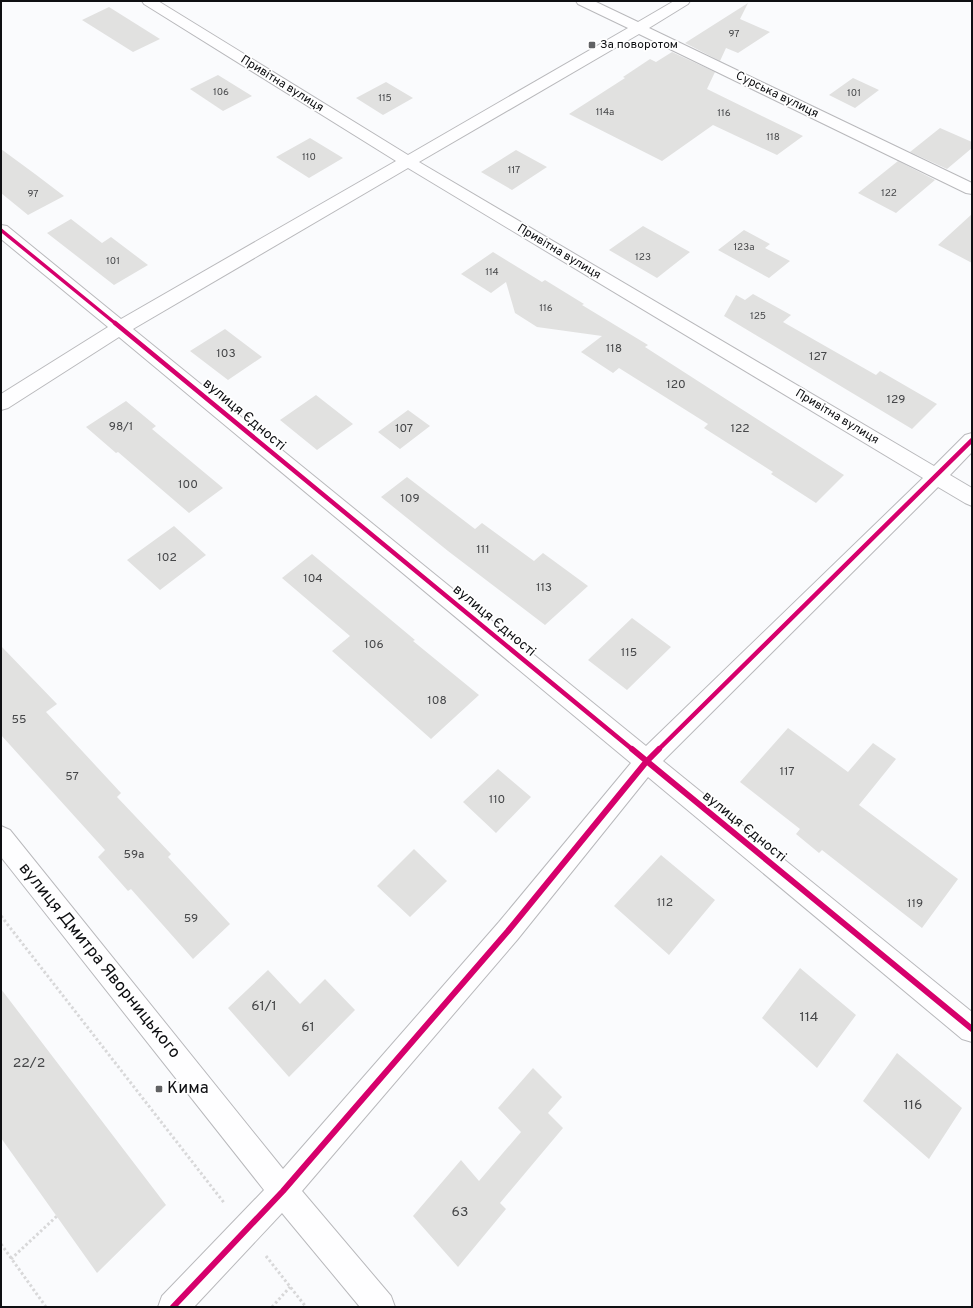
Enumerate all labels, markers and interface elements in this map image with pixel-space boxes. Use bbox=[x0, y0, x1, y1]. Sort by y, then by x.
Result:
house number: 97 bbox=[729, 28, 739, 41]
place label: За поворотом bbox=[600, 37, 678, 53]
marker: За поворотом bbox=[587, 40, 597, 50]
street label: Привітна вулиця bbox=[237, 52, 327, 116]
street label: Сурська вулиця bbox=[733, 68, 821, 122]
house number: 106 bbox=[213, 86, 229, 99]
house number: 101 bbox=[847, 87, 861, 100]
house number: 115 bbox=[378, 92, 392, 105]
house number: 114а bbox=[596, 106, 614, 119]
house number: 116 bbox=[717, 107, 731, 120]
house number: 118 bbox=[766, 131, 780, 144]
house number: 110 bbox=[302, 151, 316, 164]
house number: 117 bbox=[508, 164, 520, 177]
house number: 122 bbox=[881, 187, 897, 200]
house number: 97 bbox=[28, 188, 38, 201]
street label: Привітна вулиця bbox=[514, 221, 604, 283]
house number: 123а bbox=[733, 241, 755, 254]
house number: 123 bbox=[635, 251, 651, 264]
house number: 101 bbox=[106, 255, 120, 268]
house number: 114 bbox=[485, 266, 499, 279]
house number: 116 bbox=[539, 302, 553, 315]
house number: 125 bbox=[750, 310, 766, 323]
house number: 118 bbox=[606, 341, 622, 357]
house number: 103 bbox=[216, 346, 236, 362]
house number: 127 bbox=[809, 349, 827, 365]
street label: вулиця Єдності bbox=[199, 375, 289, 455]
house number: 120 bbox=[666, 377, 686, 393]
street label: Привітна вулиця bbox=[792, 386, 882, 448]
house number: 129 bbox=[887, 392, 905, 408]
house number: 98/1 bbox=[109, 419, 133, 435]
house number: 107 bbox=[395, 421, 413, 437]
house number: 122 bbox=[730, 421, 750, 437]
house number: 100 bbox=[178, 477, 198, 493]
house number: 109 bbox=[400, 491, 420, 507]
house number: 111 bbox=[476, 542, 490, 558]
house number: 102 bbox=[157, 550, 177, 566]
house number: 104 bbox=[303, 571, 323, 587]
house number: 113 bbox=[536, 580, 552, 596]
street label: вулиця Єдності bbox=[449, 581, 539, 661]
house number: 106 bbox=[364, 637, 384, 653]
house number: 115 bbox=[621, 645, 637, 661]
house number: 108 bbox=[427, 693, 447, 709]
house number: 55 bbox=[12, 712, 26, 728]
house number: 117 bbox=[779, 764, 795, 780]
house number: 57 bbox=[65, 769, 79, 785]
street label: вулиця Єдності bbox=[699, 788, 789, 866]
house number: 110 bbox=[489, 792, 505, 808]
house number: 59а bbox=[124, 847, 144, 863]
street label: вулиця Дмитра Яворницького bbox=[13, 859, 185, 1063]
house number: 112 bbox=[657, 895, 673, 911]
house number: 119 bbox=[907, 896, 923, 912]
house number: 59 bbox=[184, 911, 198, 927]
house number: 61/1 bbox=[251, 998, 277, 1015]
house number: 114 bbox=[800, 1009, 818, 1026]
house number: 61 bbox=[301, 1019, 315, 1036]
house number: 22/2 bbox=[13, 1055, 45, 1072]
place label: Кима bbox=[167, 1078, 209, 1100]
marker: Кима bbox=[154, 1084, 164, 1094]
house number: 116 bbox=[904, 1097, 922, 1114]
house number: 63 bbox=[452, 1204, 468, 1221]

